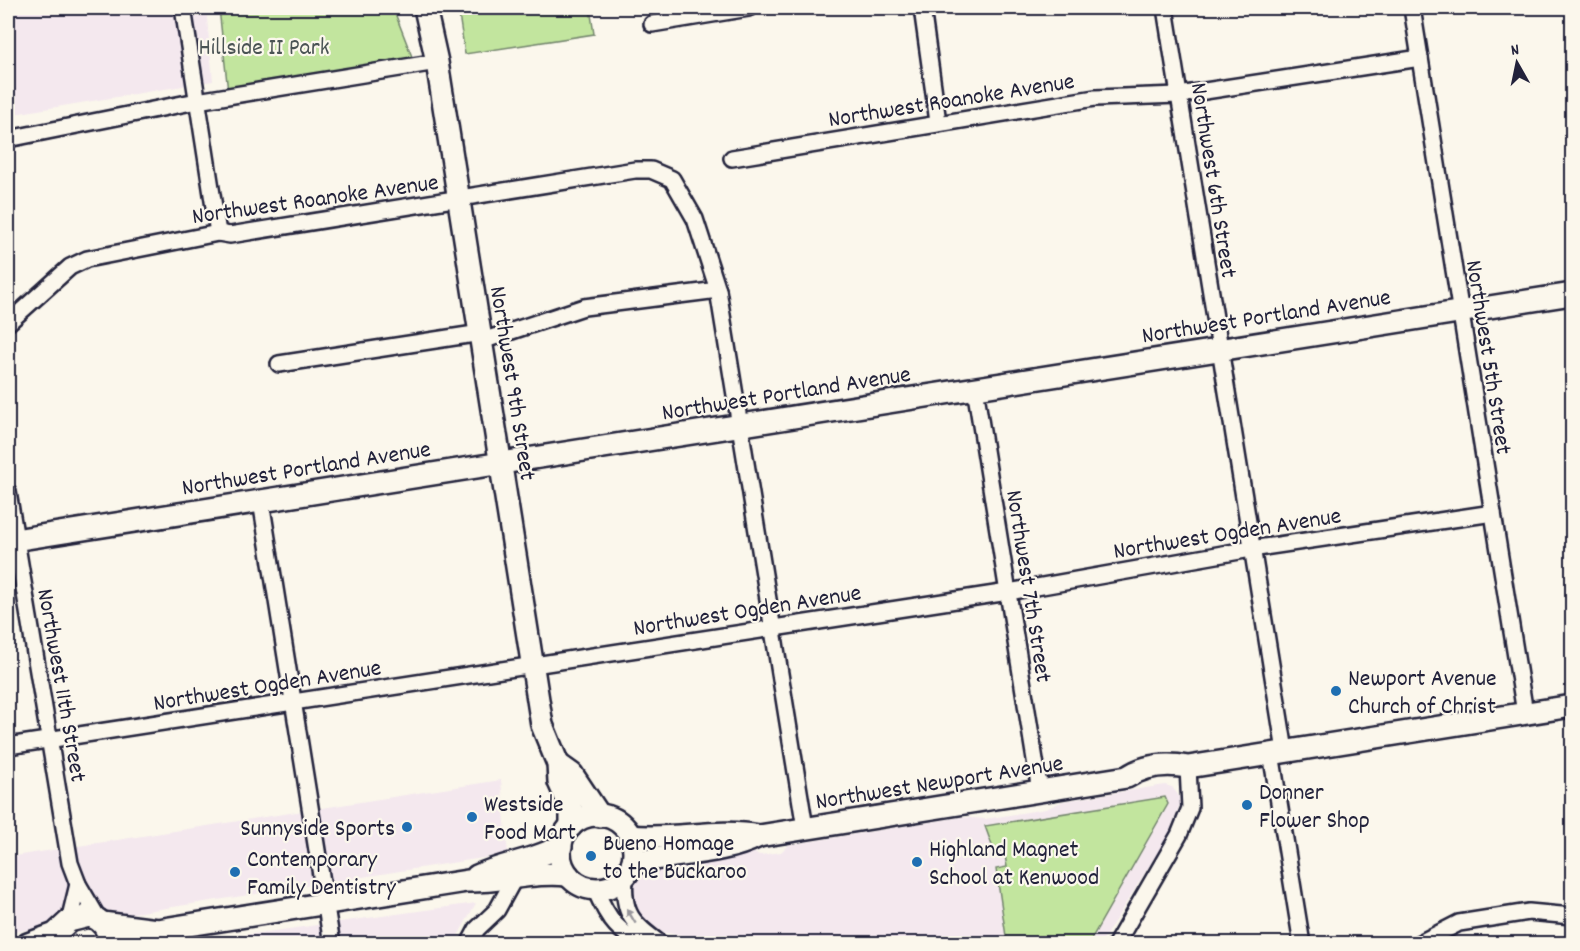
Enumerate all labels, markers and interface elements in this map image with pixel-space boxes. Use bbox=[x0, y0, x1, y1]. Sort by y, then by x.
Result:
park label: Hillside II Park bbox=[198, 32, 330, 66]
north arrow bbox=[1487, 33, 1547, 93]
text: N bbox=[1509, 39, 1521, 63]
street label: Northwest Roanoke Avenue bbox=[826, 66, 1077, 138]
street label: Northwest 6th Street bbox=[1180, 80, 1244, 281]
street label: Northwest Roanoke Avenue bbox=[190, 167, 441, 235]
street label: Northwest 5th Street bbox=[1455, 258, 1519, 457]
street label: Northwest Portland Avenue bbox=[1140, 281, 1393, 354]
street label: Northwest 9th Street bbox=[479, 284, 543, 483]
street label: Northwest Portland Avenue bbox=[660, 358, 913, 431]
street label: Northwest Portland Avenue bbox=[180, 433, 433, 506]
street label: Northwest 7th Street bbox=[995, 488, 1059, 685]
street label: Northwest Ogden Avenue bbox=[1111, 500, 1344, 570]
street label: Northwest Ogden Avenue bbox=[631, 577, 864, 647]
street label: Northwest 11th Street bbox=[26, 586, 94, 785]
street label: Northwest Ogden Avenue bbox=[151, 652, 384, 722]
place label: Newport Avenue Church of Christ bbox=[1348, 663, 1497, 725]
marker: Newport Avenue Church of Christ bbox=[1329, 684, 1343, 698]
street label: Northwest Newport Avenue bbox=[813, 748, 1066, 820]
place label: Donner Flower Shop bbox=[1259, 777, 1370, 839]
place label: Westside Food Mart bbox=[484, 789, 576, 851]
marker: Donner Flower Shop bbox=[1240, 798, 1254, 812]
marker: Westside Food Mart bbox=[465, 810, 479, 824]
place label: Sunnyside Sports bbox=[240, 813, 395, 847]
marker: Sunnyside Sports bbox=[400, 820, 414, 834]
place label: Bueno Homage to the Buckaroo bbox=[603, 828, 747, 890]
place label: Highland Magnet School at Kenwood bbox=[929, 834, 1099, 896]
place label: Contemporary Family Dentistry bbox=[247, 844, 397, 906]
marker: Bueno Homage to the Buckaroo bbox=[584, 849, 598, 863]
marker: Highland Magnet School at Kenwood bbox=[910, 855, 924, 869]
marker: Contemporary Family Dentistry bbox=[228, 865, 242, 879]
one-way arrow bbox=[626, 907, 636, 924]

